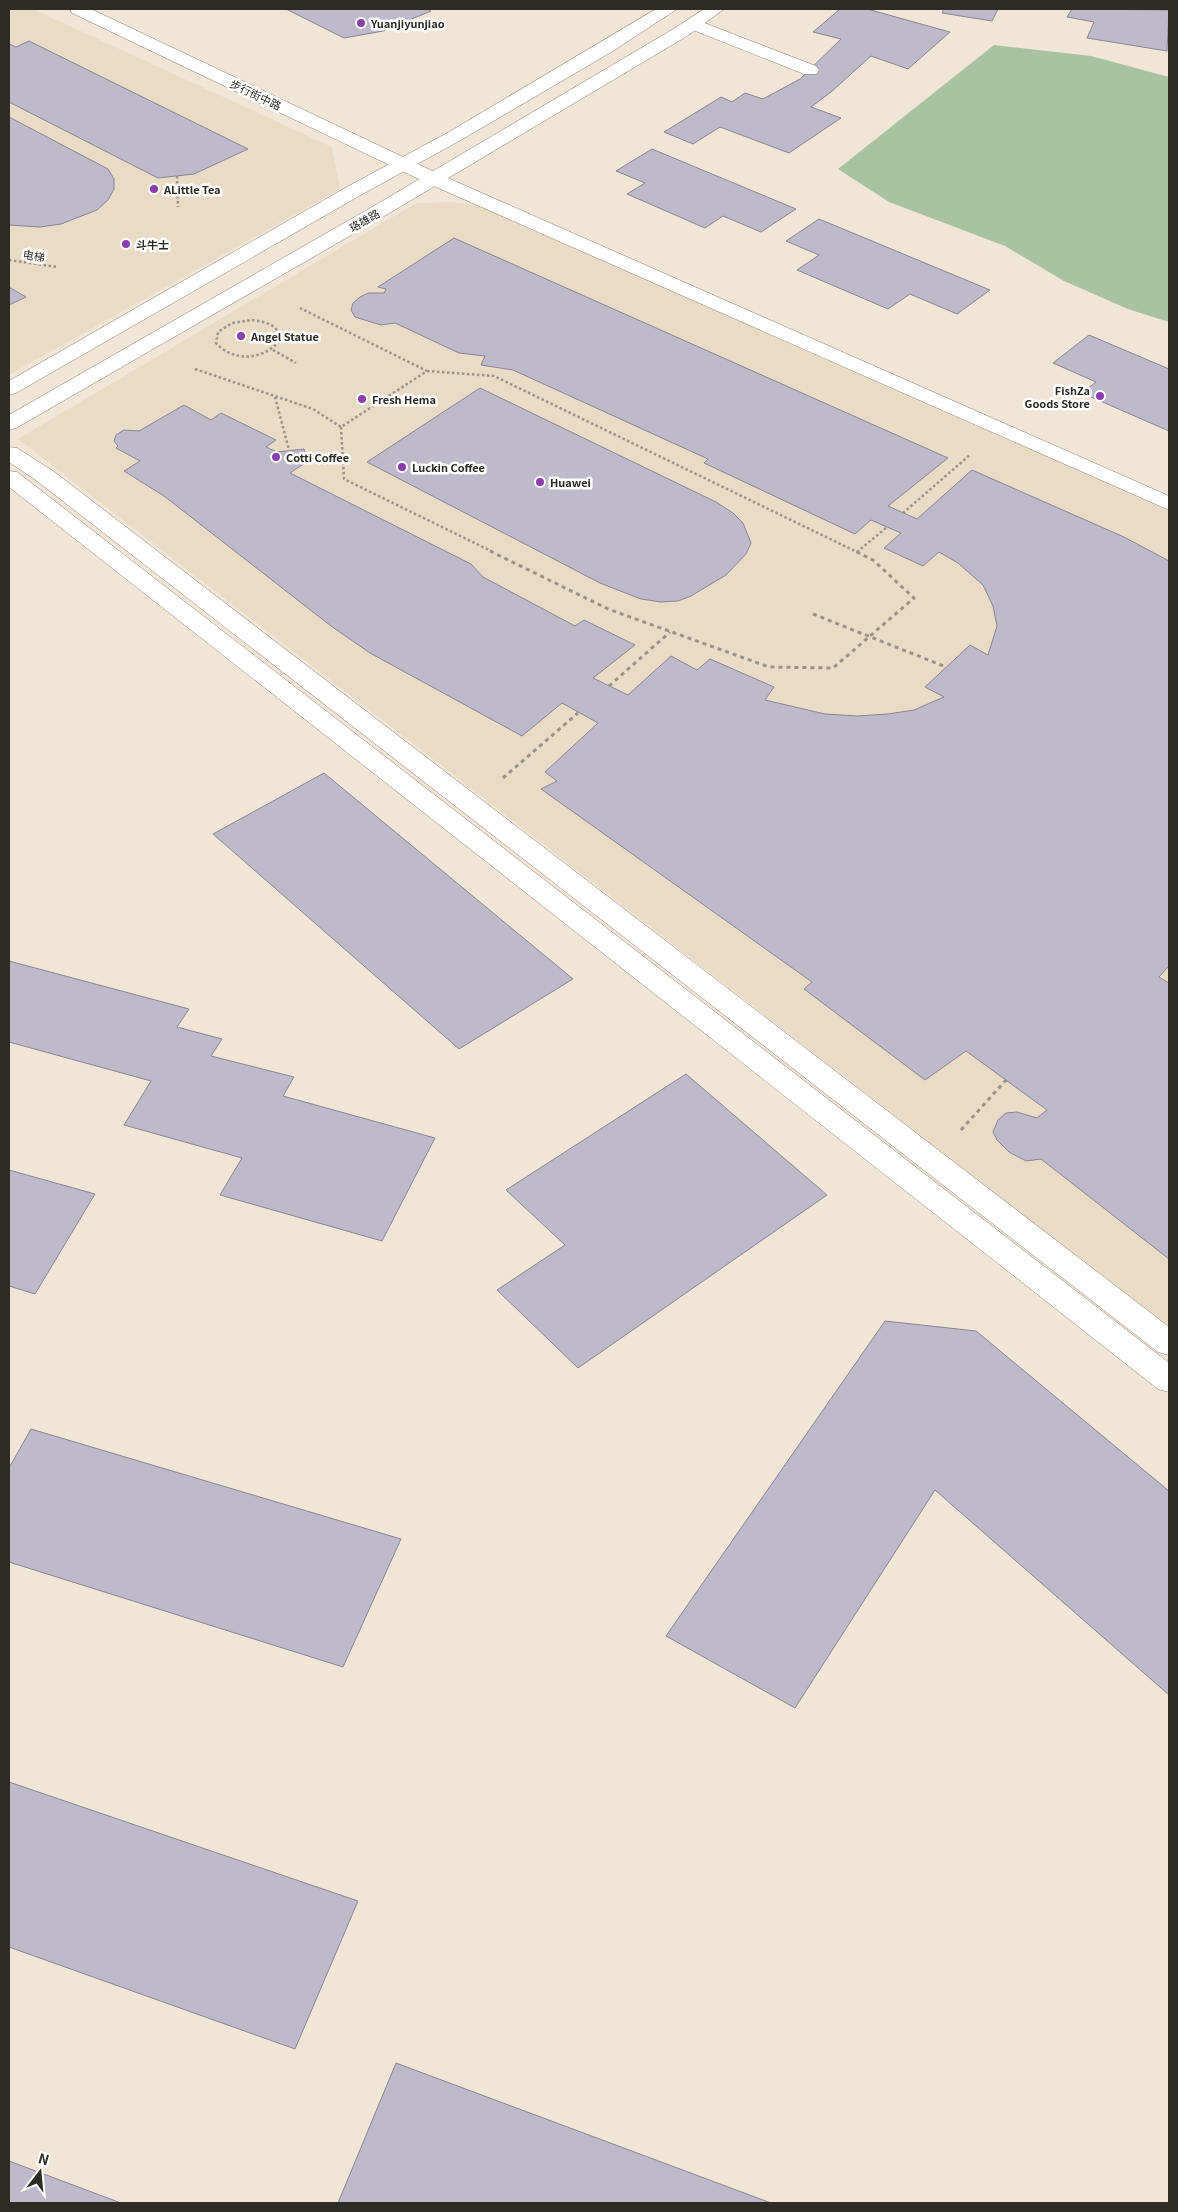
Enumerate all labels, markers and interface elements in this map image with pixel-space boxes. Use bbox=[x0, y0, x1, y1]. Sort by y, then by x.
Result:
place label: Yuanjiyunjiao bbox=[370, 15, 445, 31]
marker: Yuanjiyunjiao bbox=[355, 17, 367, 29]
street label: 步行街中路 bbox=[228, 75, 284, 113]
place label: ALittle Tea bbox=[163, 181, 221, 197]
marker: ALittle Tea bbox=[148, 183, 160, 195]
street label: 珞雄路 bbox=[346, 205, 382, 235]
place label: 斗牛士 bbox=[136, 236, 169, 252]
marker: 斗牛士 bbox=[120, 238, 132, 250]
street label: 电梯 bbox=[22, 245, 46, 265]
place label: Angel Statue bbox=[250, 328, 319, 344]
marker: Angel Statue bbox=[235, 330, 247, 342]
place label: FishZa Goods Store bbox=[1025, 382, 1090, 411]
marker: FishZa Goods Store bbox=[1094, 390, 1106, 402]
place label: Fresh Hema bbox=[372, 391, 436, 407]
marker: Fresh Hema bbox=[356, 393, 368, 405]
place label: Cotti Coffee bbox=[286, 449, 349, 465]
marker: Cotti Coffee bbox=[270, 451, 282, 463]
place label: Luckin Coffee bbox=[412, 459, 485, 475]
marker: Luckin Coffee bbox=[396, 461, 408, 473]
place label: Huawei bbox=[550, 474, 591, 490]
marker: Huawei bbox=[534, 476, 546, 488]
north arrow bbox=[15, 2147, 65, 2197]
text: N bbox=[36, 2147, 52, 2170]

